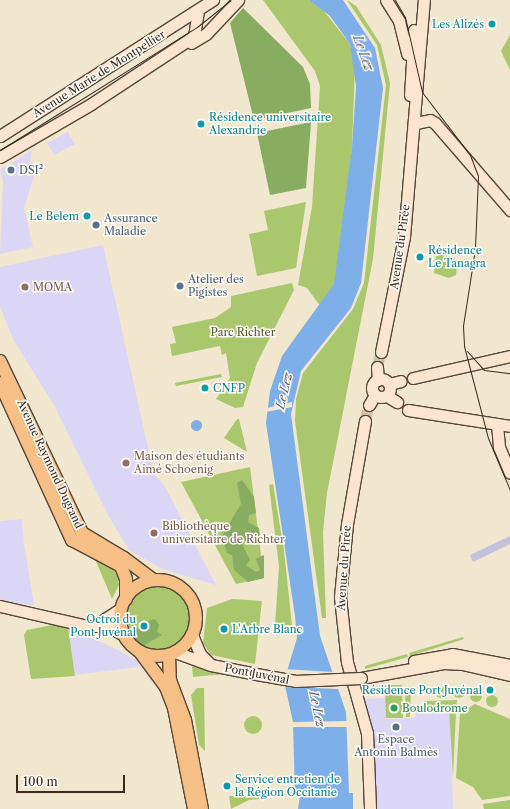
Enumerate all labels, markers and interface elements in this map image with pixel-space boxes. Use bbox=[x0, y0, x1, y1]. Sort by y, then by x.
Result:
place label: Les Alizés bbox=[432, 17, 484, 31]
marker: Les Alizés bbox=[487, 19, 497, 29]
street label: Avenue Marie de Montpellier bbox=[30, 28, 168, 120]
water label: Le Lez bbox=[350, 33, 376, 73]
place label: Résidence universitaire Alexandrie bbox=[209, 111, 331, 137]
marker: Résidence universitaire Alexandrie bbox=[196, 119, 206, 129]
place label: DSI² bbox=[19, 163, 43, 177]
marker: DSI² bbox=[6, 165, 16, 175]
street label: Avenue du Pirée bbox=[387, 204, 413, 290]
place label: Le Belem bbox=[29, 209, 79, 223]
marker: Le Belem bbox=[82, 211, 92, 221]
place label: Assurance Maladie bbox=[104, 212, 158, 238]
marker: Assurance Maladie bbox=[91, 220, 101, 230]
place label: Résidence Le Tanagra bbox=[428, 244, 486, 270]
marker: Résidence Le Tanagra bbox=[415, 252, 425, 262]
place label: Atelier des Pigistes bbox=[188, 273, 244, 299]
place label: MOMA bbox=[33, 280, 72, 294]
marker: Atelier des Pigistes bbox=[175, 281, 185, 291]
marker: MOMA bbox=[20, 282, 30, 292]
park label: Parc Richter bbox=[211, 325, 275, 339]
water label: Le Lez bbox=[273, 372, 295, 410]
place label: CNFP bbox=[213, 381, 245, 395]
marker: CNFP bbox=[200, 383, 210, 393]
street label: Avenue Raymond Dugrand bbox=[14, 397, 86, 531]
place label: Maison des étudiants Aimé Schoenig bbox=[134, 450, 244, 476]
marker: Maison des étudiants Aimé Schoenig bbox=[121, 458, 131, 468]
place label: Bibliothèque universitaire de Richter bbox=[162, 520, 285, 546]
street label: Avenue du Pirée bbox=[334, 525, 354, 611]
marker: Bibliothèque universitaire de Richter bbox=[149, 528, 159, 538]
place label: Octroi du Pont Juvénal bbox=[70, 613, 136, 639]
marker: Octroi du Pont Juvénal bbox=[139, 621, 149, 631]
place label: L'Arbre Blanc bbox=[232, 622, 302, 636]
marker: L'Arbre Blanc bbox=[219, 624, 229, 634]
street label: Pont Juvénal bbox=[224, 661, 290, 687]
place label: Résidence Port Juvénal bbox=[362, 683, 482, 697]
marker: Résidence Port Juvénal bbox=[485, 685, 495, 695]
water label: Le Lez bbox=[306, 690, 328, 728]
place label: Boulodrome bbox=[402, 701, 468, 715]
marker: Boulodrome bbox=[389, 703, 399, 713]
marker: Espace Antonin Balmès bbox=[391, 722, 401, 732]
place label: Espace Antonin Balmès bbox=[354, 733, 438, 759]
scale bar bbox=[18, 767, 127, 793]
place label: Service entretien de la Région Occitanie bbox=[235, 773, 340, 799]
text: 100 m bbox=[23, 774, 58, 789]
marker: Service entretien de la Région Occitanie bbox=[222, 781, 232, 791]

